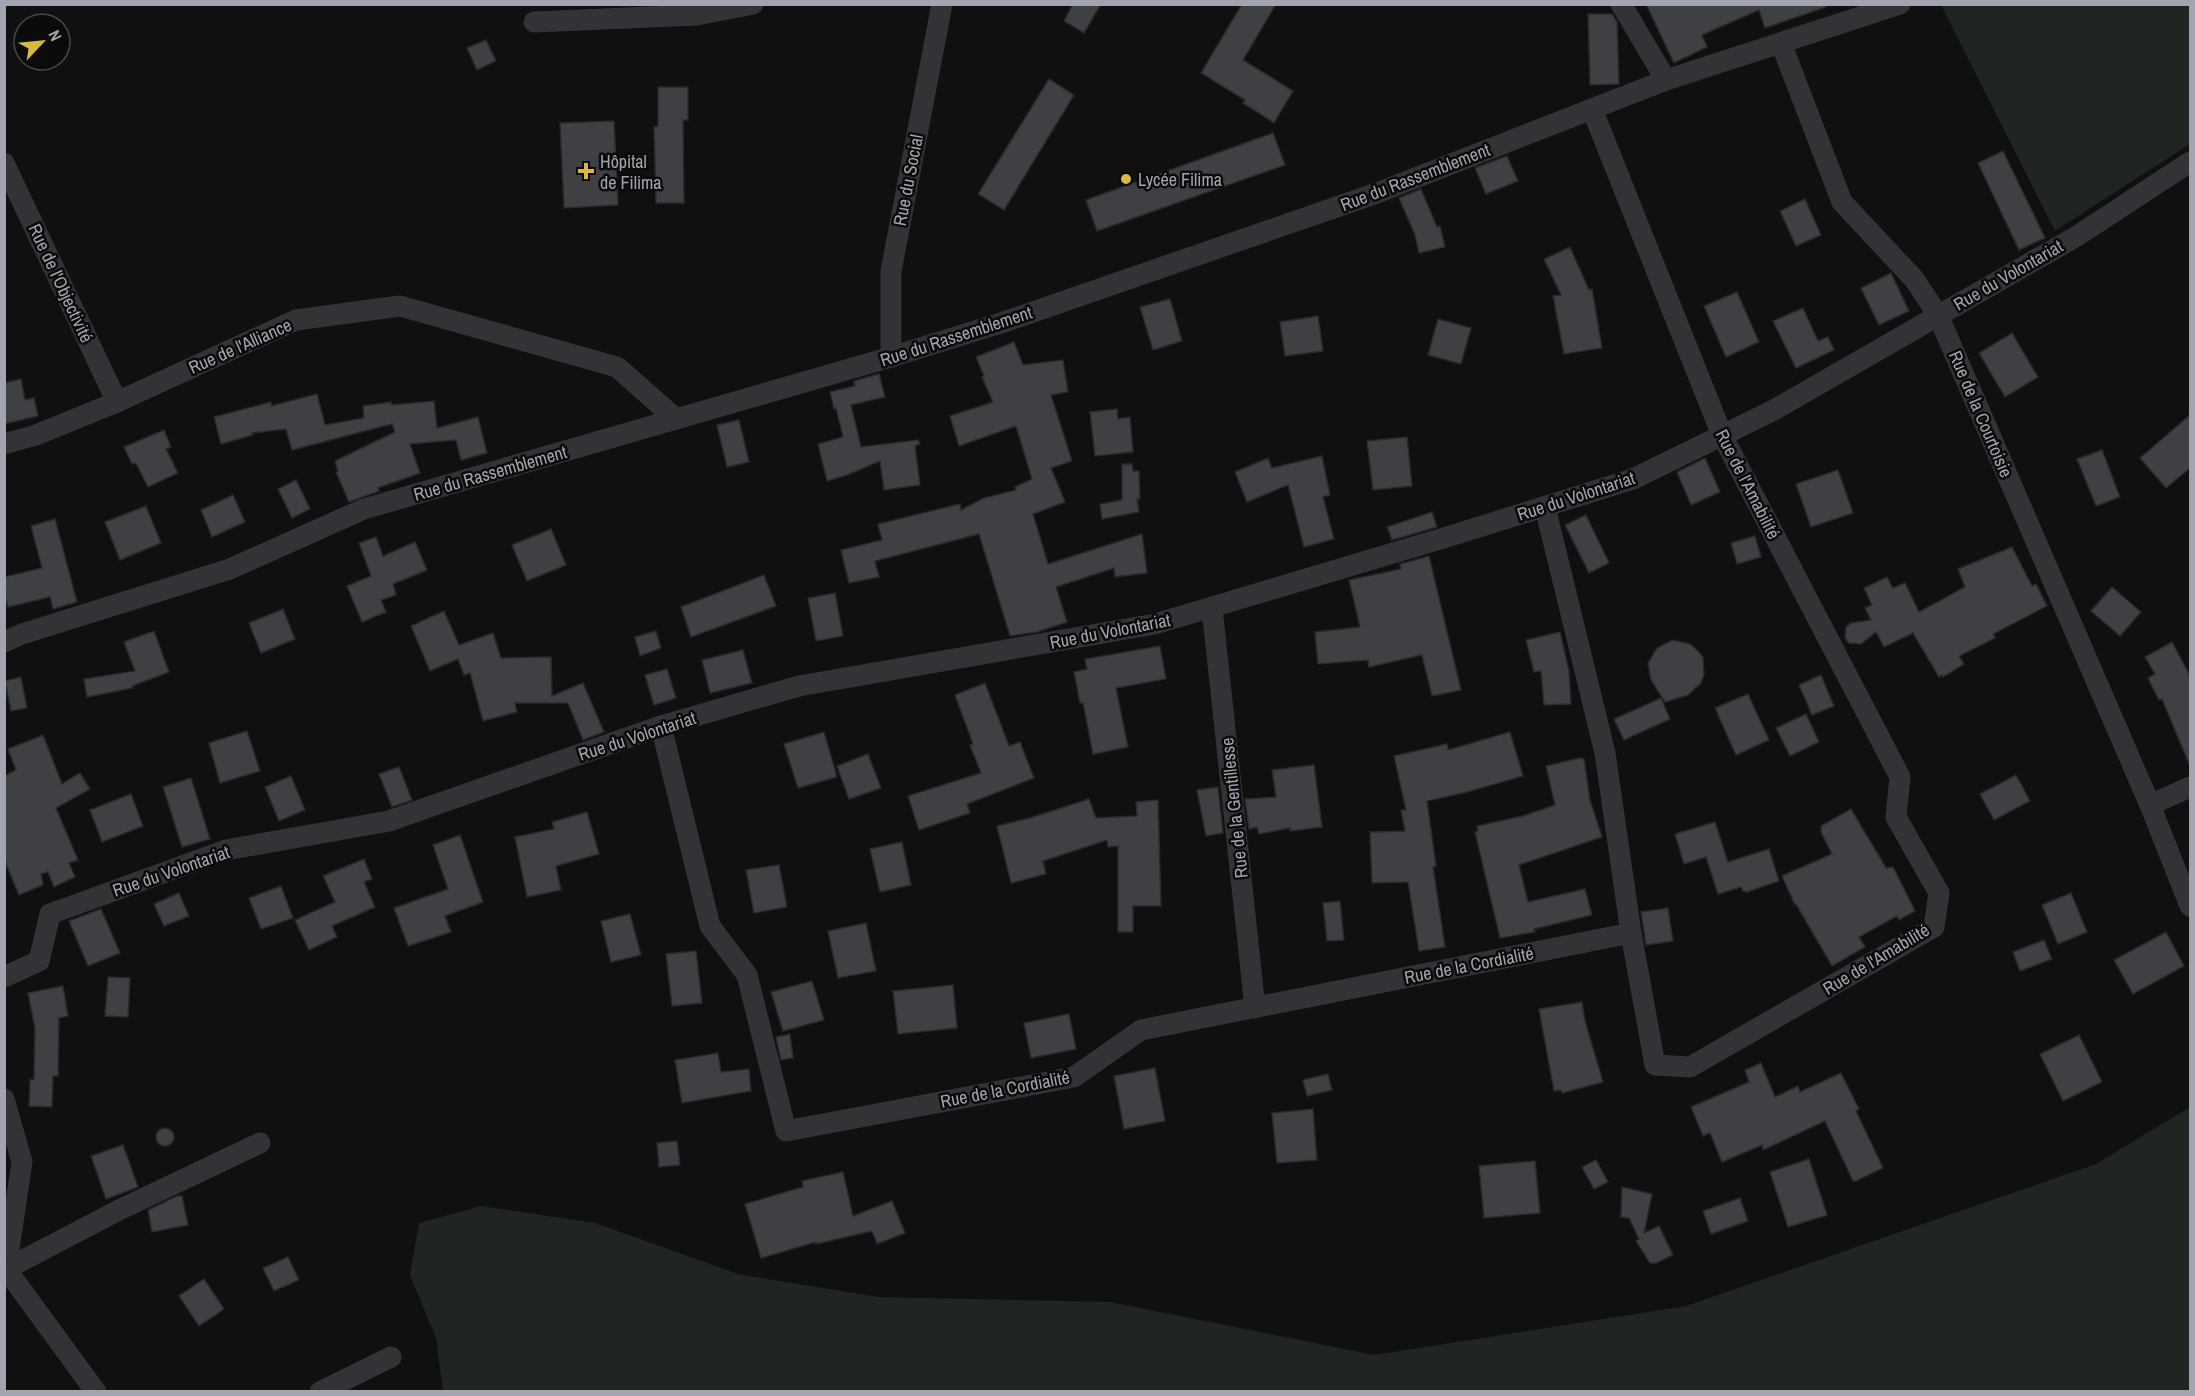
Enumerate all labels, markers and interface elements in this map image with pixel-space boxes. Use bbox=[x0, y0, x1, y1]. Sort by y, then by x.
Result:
north arrow bbox=[12, 12, 72, 72]
text: N bbox=[44, 26, 67, 45]
street label: Rue du Social bbox=[887, 132, 929, 228]
street label: Rue du Rassemblement bbox=[1337, 137, 1493, 217]
place label: Hôpital de Filima bbox=[600, 149, 662, 195]
marker: Hôpital de Filima bbox=[577, 162, 595, 180]
place label: Lycée Filima bbox=[1138, 167, 1222, 192]
marker: Lycée Filima bbox=[1119, 172, 1133, 186]
street label: Rue de l'Objectivité bbox=[23, 220, 99, 346]
street label: Rue du Volontariat bbox=[1949, 234, 2067, 316]
street label: Rue du Rassemblement bbox=[877, 300, 1035, 372]
street label: Rue de l'Alliance bbox=[185, 312, 295, 380]
street label: Rue de la Courtoisie bbox=[1943, 347, 2019, 481]
street label: Rue de l'Amabilité bbox=[1710, 425, 1786, 543]
street label: Rue du Rassemblement bbox=[410, 439, 570, 507]
street label: Rue du Volontariat bbox=[1514, 465, 1638, 527]
street label: Rue du Volontariat bbox=[1048, 607, 1172, 655]
street label: Rue du Volontariat bbox=[575, 705, 699, 767]
street label: Rue de la Gentillesse bbox=[1214, 737, 1254, 879]
street label: Rue du Volontariat bbox=[109, 839, 233, 903]
street label: Rue de l'Amabilité bbox=[1818, 917, 1934, 1001]
street label: Rue de la Cordialité bbox=[1402, 940, 1536, 990]
street label: Rue de la Cordialité bbox=[938, 1064, 1072, 1114]

